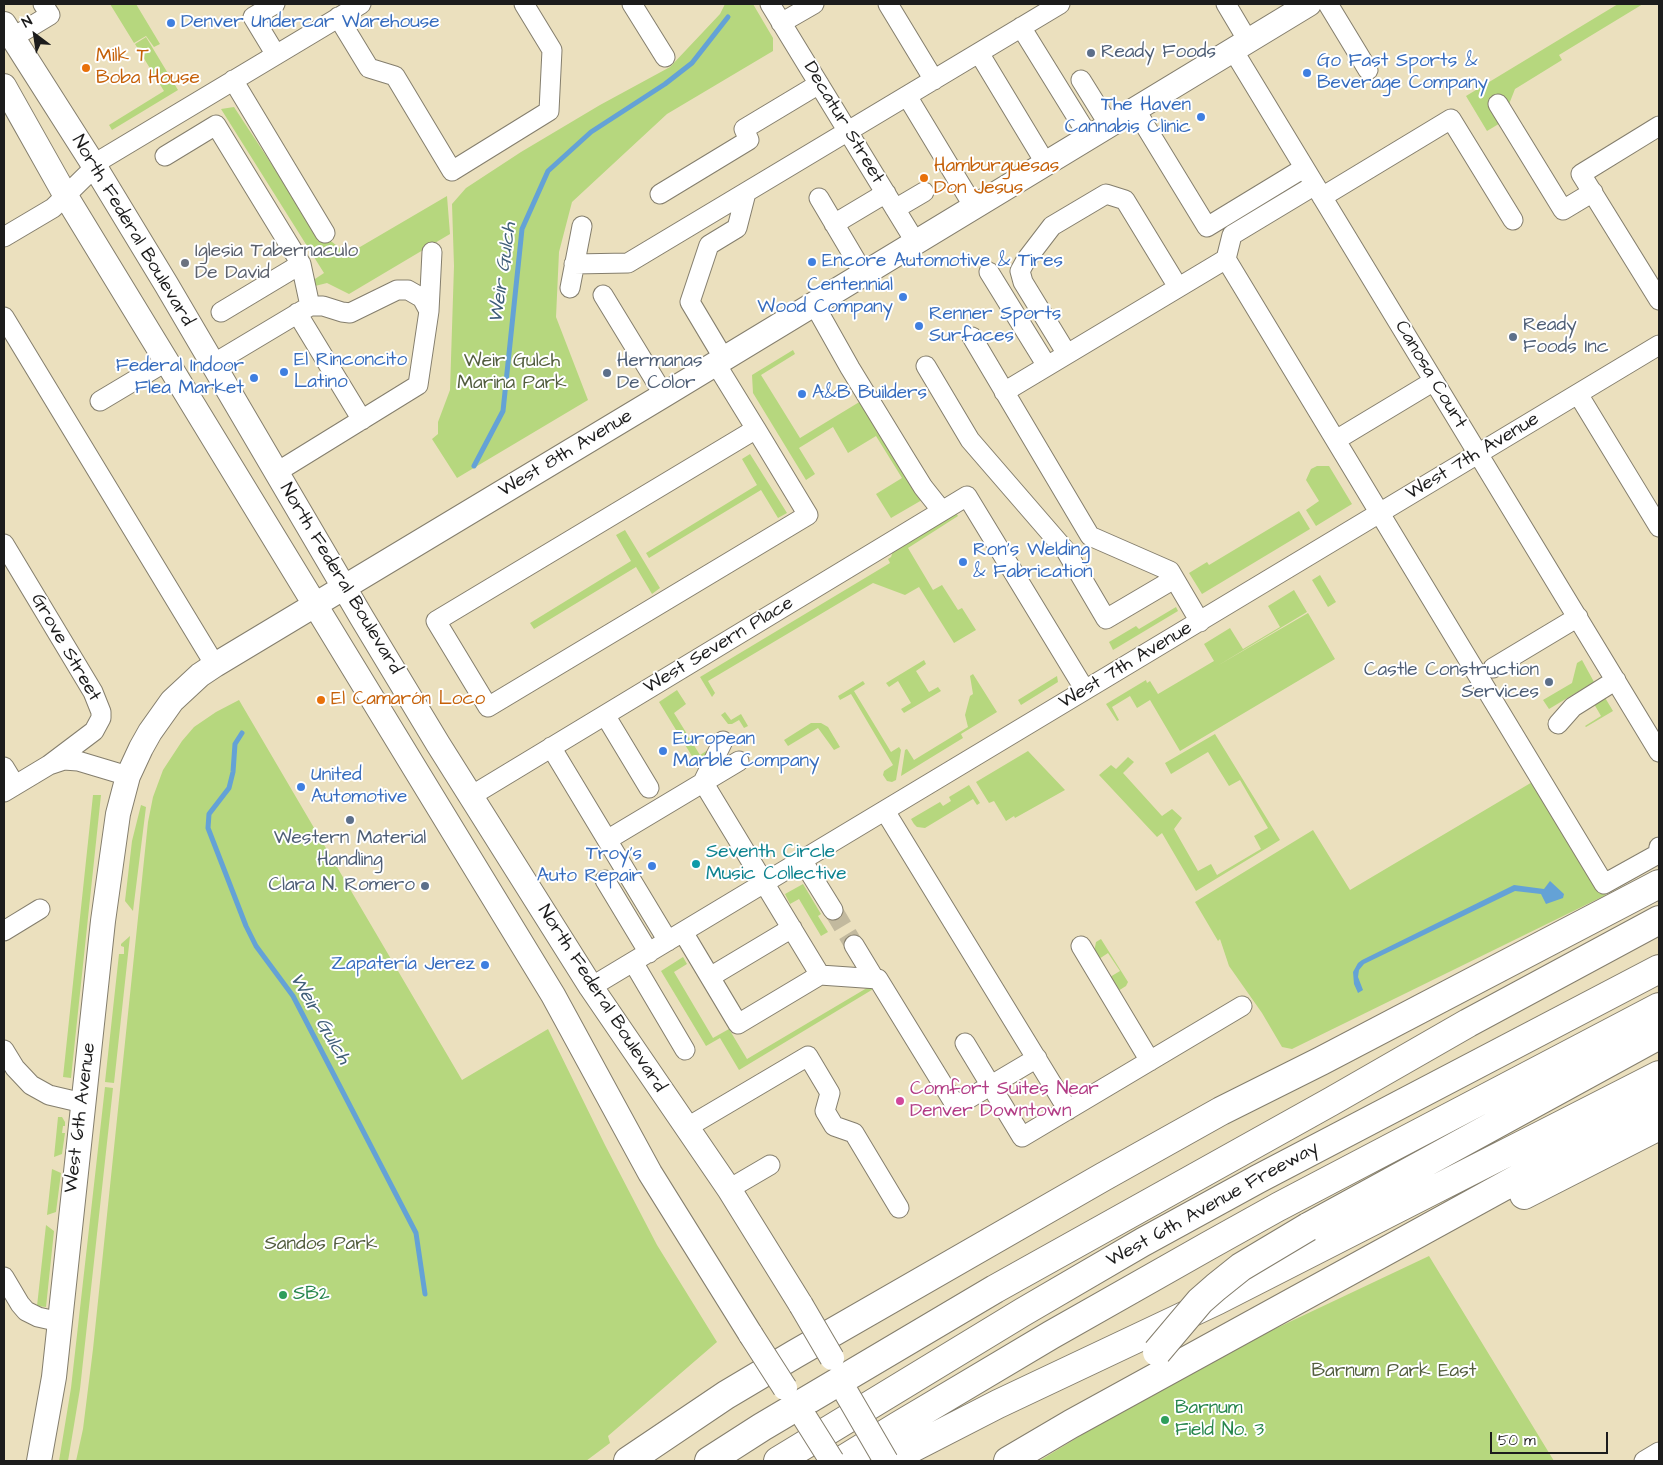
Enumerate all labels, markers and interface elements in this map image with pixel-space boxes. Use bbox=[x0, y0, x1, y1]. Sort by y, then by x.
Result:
north arrow bbox=[10, 10, 60, 60]
text: N bbox=[18, 11, 36, 33]
place label: Denver Undercar Warehouse bbox=[181, 12, 440, 34]
marker: Denver Undercar Warehouse bbox=[165, 17, 177, 29]
place label: Ready Foods bbox=[1101, 42, 1216, 64]
place label: Milk T Boba House bbox=[96, 46, 200, 90]
marker: Ready Foods bbox=[1085, 47, 1097, 59]
place label: Go Fast Sports & Beverage Company bbox=[1317, 51, 1488, 95]
street label: Decatur Street bbox=[798, 58, 888, 188]
marker: Milk T Boba House bbox=[80, 62, 92, 74]
marker: Go Fast Sports & Beverage Company bbox=[1301, 67, 1313, 79]
place label: The Haven Cannabis Clinic bbox=[1065, 95, 1191, 139]
marker: The Haven Cannabis Clinic bbox=[1195, 111, 1207, 123]
street label: North Federal Boulevard bbox=[66, 131, 198, 331]
place label: Hamburguesas Don Jesus bbox=[934, 156, 1059, 200]
marker: Hamburguesas Don Jesus bbox=[918, 172, 930, 184]
water label: Weir Gulch bbox=[485, 221, 523, 325]
place label: Iglesia Tabernaculo De David bbox=[195, 241, 358, 285]
place label: Encore Automotive & Tires bbox=[822, 251, 1063, 273]
marker: Encore Automotive & Tires bbox=[806, 256, 818, 268]
marker: Iglesia Tabernaculo De David bbox=[179, 257, 191, 269]
place label: Centennial Wood Company bbox=[757, 275, 893, 319]
marker: Centennial Wood Company bbox=[897, 291, 909, 303]
place label: Renner Sports Surfaces bbox=[929, 304, 1061, 348]
place label: Ready Foods Inc bbox=[1523, 315, 1609, 359]
street label: Canosa Court bbox=[1389, 317, 1471, 433]
marker: Renner Sports Surfaces bbox=[913, 320, 925, 332]
marker: Ready Foods Inc bbox=[1507, 331, 1519, 343]
place label: El Rinconcito Latino bbox=[294, 350, 407, 394]
park label: Weir Gulch Marina Park bbox=[457, 351, 567, 395]
place label: Hermanas De Color bbox=[617, 351, 702, 395]
place label: Federal Indoor Flea Market bbox=[116, 356, 244, 400]
marker: El Rinconcito Latino bbox=[278, 366, 290, 378]
marker: Hermanas De Color bbox=[601, 367, 613, 379]
marker: Federal Indoor Flea Market bbox=[248, 372, 260, 384]
place label: A&B Builders bbox=[812, 383, 927, 405]
marker: A&B Builders bbox=[796, 388, 808, 400]
street label: West 8th Avenue bbox=[495, 405, 637, 503]
street label: West 7th Avenue bbox=[1402, 408, 1544, 506]
street label: North Federal Boulevard bbox=[274, 479, 406, 679]
place label: Ron's Welding & Fabrication bbox=[973, 540, 1093, 584]
marker: Ron's Welding & Fabrication bbox=[957, 556, 969, 568]
street label: Grove Street bbox=[25, 590, 105, 706]
street label: West Severn Place bbox=[640, 592, 798, 700]
street label: West 7th Avenue bbox=[1055, 617, 1197, 715]
place label: Castle Construction Services bbox=[1364, 660, 1539, 704]
marker: Castle Construction Services bbox=[1543, 676, 1555, 688]
place label: El Camarón Loco bbox=[331, 689, 485, 711]
marker: El Camarón Loco bbox=[315, 694, 327, 706]
place label: European Marble Company bbox=[673, 729, 820, 773]
marker: European Marble Company bbox=[657, 745, 669, 757]
place label: United Automotive bbox=[311, 765, 407, 809]
marker: United Automotive bbox=[295, 781, 307, 793]
marker: Western Material Handling bbox=[344, 814, 356, 826]
place label: Western Material Handling bbox=[274, 828, 426, 872]
place label: Seventh Circle Music Collective bbox=[706, 842, 847, 886]
place label: Troy's Auto Repair bbox=[537, 844, 642, 888]
marker: Seventh Circle Music Collective bbox=[690, 858, 702, 870]
marker: Troy's Auto Repair bbox=[646, 860, 658, 872]
place label: Clara N. Romero bbox=[268, 875, 415, 897]
marker: Clara N. Romero bbox=[419, 880, 431, 892]
street label: North Federal Boulevard bbox=[532, 901, 670, 1097]
place label: Zapatería Jerez bbox=[331, 954, 475, 976]
marker: Zapatería Jerez bbox=[479, 959, 491, 971]
water label: Weir Gulch bbox=[283, 969, 355, 1069]
street label: West 6th Avenue bbox=[60, 1042, 102, 1194]
place label: Comfort Suites Near Denver Downtown bbox=[910, 1079, 1099, 1123]
marker: Comfort Suites Near Denver Downtown bbox=[894, 1095, 906, 1107]
street label: West 6th Avenue Freeway bbox=[1103, 1137, 1323, 1273]
park label: Sandos Park bbox=[265, 1234, 377, 1256]
place label: SB2 bbox=[293, 1284, 330, 1306]
marker: SB2 bbox=[277, 1289, 289, 1301]
park label: Barnum Park East bbox=[1312, 1361, 1476, 1383]
place label: Barnum Field No. 3 bbox=[1175, 1398, 1264, 1442]
marker: Barnum Field No. 3 bbox=[1159, 1414, 1171, 1426]
scale bar bbox=[1493, 1422, 1610, 1454]
text: 50 m bbox=[1498, 1430, 1536, 1451]

